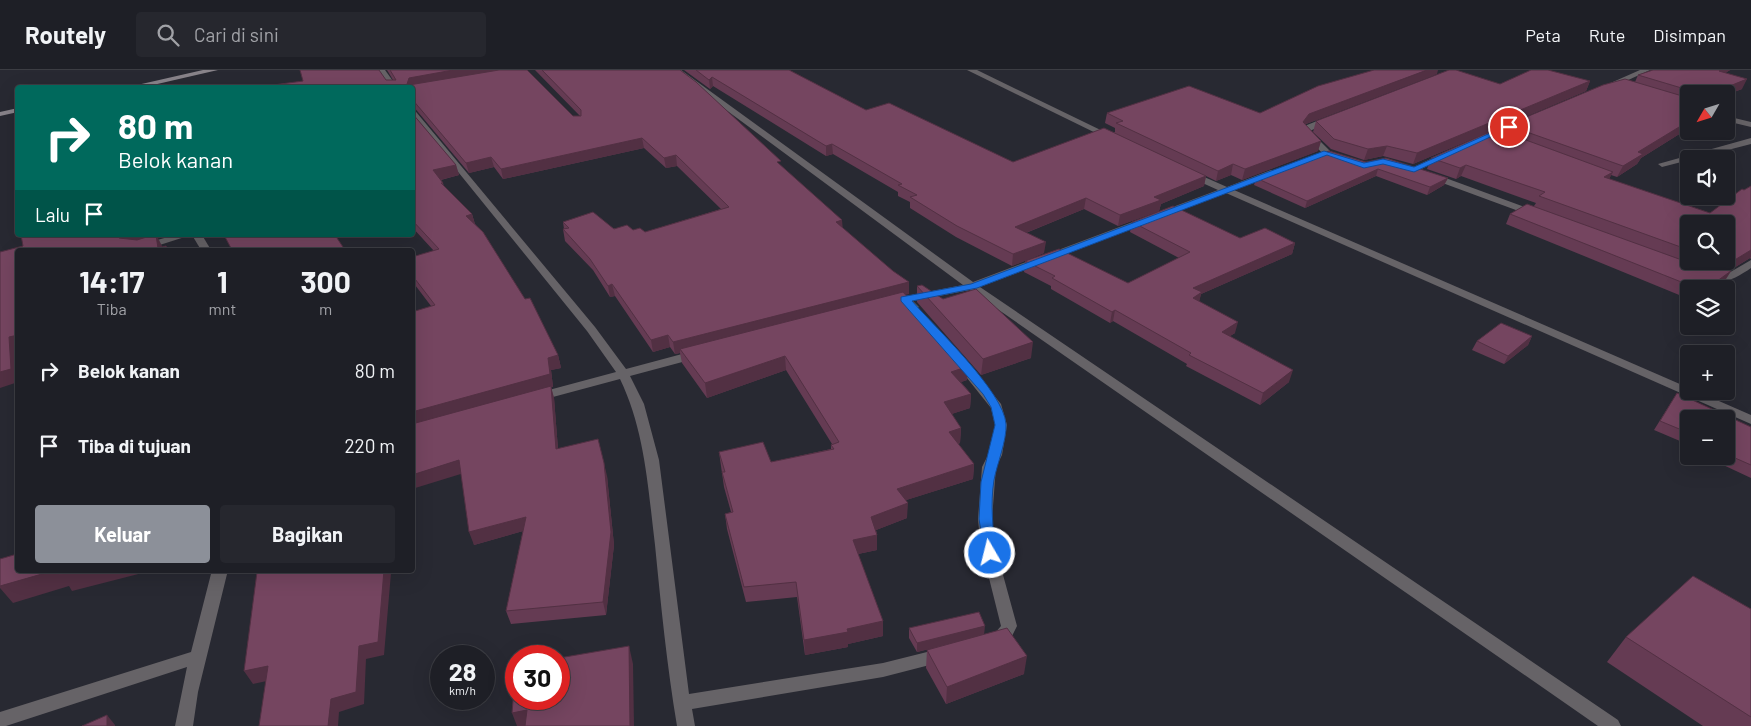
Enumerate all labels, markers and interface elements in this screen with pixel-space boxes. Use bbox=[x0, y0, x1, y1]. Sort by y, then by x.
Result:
search box bbox=[136, 12, 486, 57]
text: Routely bbox=[25, 20, 106, 49]
icon: search bbox=[154, 21, 182, 49]
text: Cari di sini bbox=[194, 23, 279, 46]
text: Peta bbox=[1525, 24, 1561, 46]
text: Rute bbox=[1589, 24, 1625, 46]
text: Disimpan bbox=[1653, 24, 1726, 46]
north arrow bbox=[1680, 85, 1735, 140]
map controls bbox=[1680, 85, 1735, 465]
text: 80 m bbox=[118, 104, 193, 146]
icon: right bbox=[35, 105, 100, 170]
pin bbox=[1488, 106, 1530, 148]
icon: arrive bbox=[1495, 113, 1523, 141]
text: Belok kanan bbox=[118, 146, 233, 172]
button: sound bbox=[1680, 150, 1735, 205]
icon: arrive bbox=[80, 200, 108, 228]
text: Lalu bbox=[35, 203, 70, 226]
button: search bbox=[1680, 215, 1735, 270]
text: 14:17 bbox=[79, 263, 144, 299]
text: 1 bbox=[217, 263, 228, 299]
text: 300 bbox=[300, 263, 351, 299]
button: layers bbox=[1680, 280, 1735, 335]
text: Tiba bbox=[97, 299, 127, 318]
text: mnt bbox=[209, 299, 236, 318]
text: m bbox=[319, 299, 332, 318]
button: + bbox=[1680, 345, 1735, 400]
icon: right bbox=[35, 357, 63, 385]
text: Belok kanan bbox=[78, 359, 180, 382]
text: 80 m bbox=[355, 359, 395, 382]
button: − bbox=[1680, 410, 1735, 465]
icon: arrive bbox=[35, 432, 63, 460]
text: Tiba di tujuan bbox=[78, 434, 191, 457]
text: 220 m bbox=[344, 434, 395, 457]
button: Keluar bbox=[35, 505, 210, 563]
button: Bagikan bbox=[220, 505, 395, 563]
position arrow bbox=[963, 526, 1015, 578]
speed limit sign: 30 bbox=[505, 645, 570, 710]
text: 28 bbox=[449, 656, 476, 686]
text: km/h bbox=[449, 683, 476, 697]

